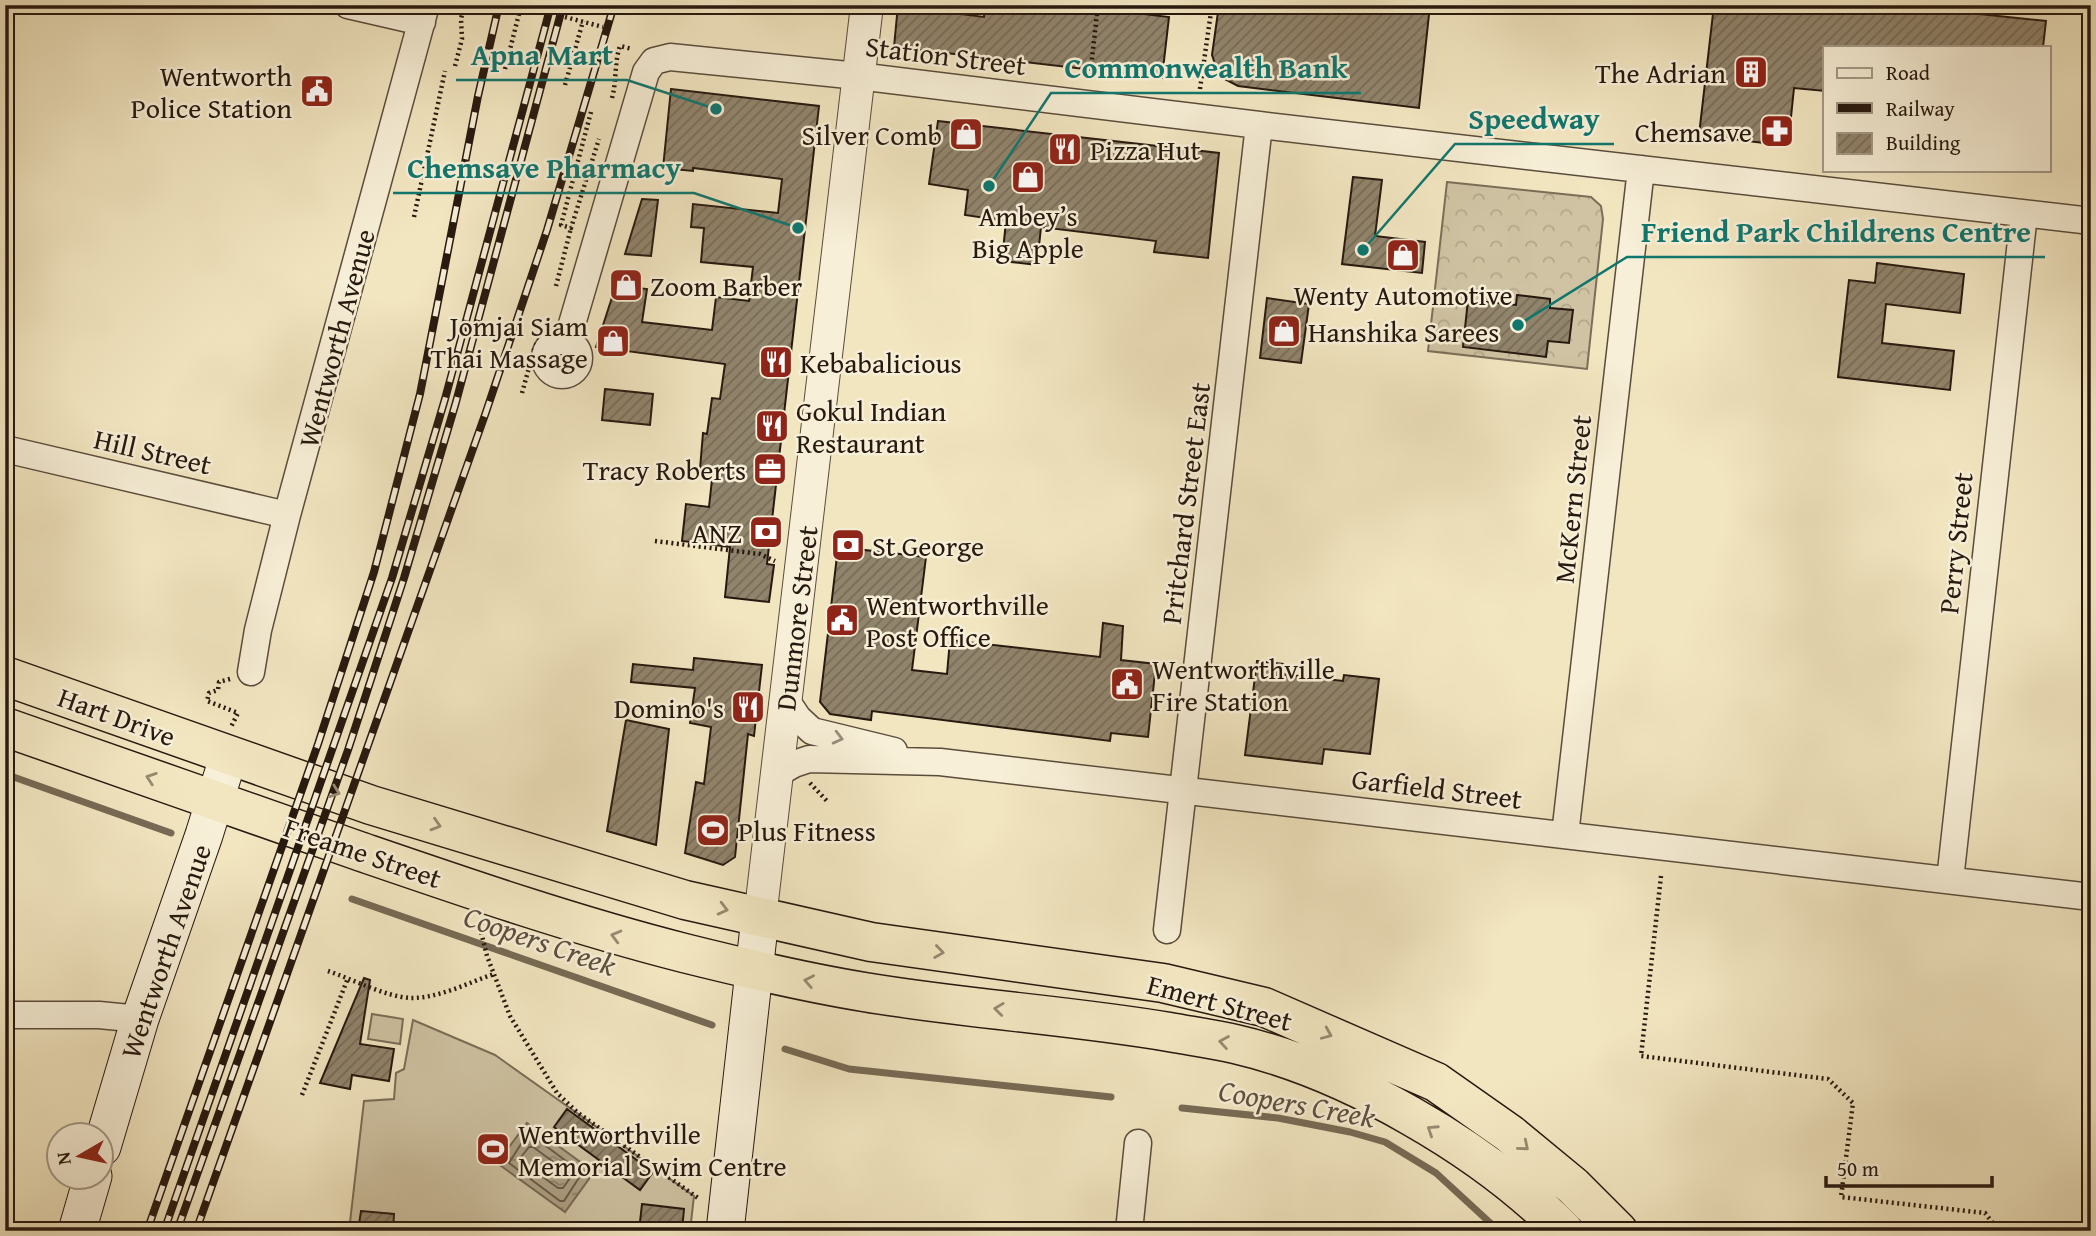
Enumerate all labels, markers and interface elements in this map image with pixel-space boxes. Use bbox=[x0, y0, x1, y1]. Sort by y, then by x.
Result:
street label: Station Street bbox=[863, 25, 1029, 85]
callout: Apna Mart bbox=[456, 29, 627, 80]
text: Apna Mart bbox=[471, 32, 614, 76]
callout: Commonwealth Bank bbox=[1051, 42, 1361, 93]
text: Commonwealth Bank bbox=[1065, 45, 1348, 89]
legend bbox=[1823, 46, 2050, 172]
place label: The Adrian bbox=[1595, 52, 1726, 93]
building icon: The Adrian bbox=[1732, 53, 1770, 91]
place label: Wentworth Police Station bbox=[131, 55, 292, 128]
text: Road bbox=[1886, 57, 1931, 88]
public building icon: Wentworth Police Station bbox=[298, 72, 336, 110]
callout: Speedway bbox=[1455, 93, 1614, 144]
text: Railway bbox=[1886, 93, 1955, 124]
text: Speedway bbox=[1468, 96, 1600, 140]
place label: Chemsave bbox=[1635, 111, 1752, 152]
pharmacy icon: Chemsave bbox=[1758, 112, 1796, 150]
place label: Silver Comb bbox=[802, 114, 942, 155]
shop icon: Silver Comb bbox=[947, 115, 985, 153]
text: Building bbox=[1886, 127, 1961, 158]
place label: Pizza Hut bbox=[1090, 129, 1201, 170]
restaurant icon: Pizza Hut bbox=[1046, 130, 1084, 168]
callout: Chemsave Pharmacy bbox=[393, 142, 694, 193]
text: Chemsave Pharmacy bbox=[407, 145, 681, 189]
shop icon: Ambey’s Big Apple bbox=[1009, 158, 1047, 196]
place label: Ambey’s Big Apple bbox=[972, 195, 1084, 268]
callout: Friend Park Childrens Centre bbox=[1627, 206, 2045, 257]
text: Friend Park Childrens Centre bbox=[1641, 209, 2031, 253]
street label: Wentworth Avenue bbox=[287, 224, 385, 452]
shop icon: Wenty Automotive bbox=[1384, 236, 1422, 274]
place label: Zoom Barber bbox=[650, 265, 803, 306]
shop icon: Zoom Barber bbox=[607, 266, 645, 304]
place label: Wenty Automotive bbox=[1293, 274, 1513, 315]
place label: Jomjai Siam Thai Massage bbox=[431, 305, 588, 378]
place label: Hanshika Sarees bbox=[1308, 311, 1499, 352]
shop icon: Hanshika Sarees bbox=[1265, 312, 1303, 350]
shop icon: Jomjai Siam Thai Massage bbox=[594, 322, 632, 360]
place label: Kebabalicious bbox=[800, 342, 962, 383]
restaurant icon: Kebabalicious bbox=[757, 343, 795, 381]
street label: Pritchard Street East bbox=[1150, 380, 1220, 626]
place label: Gokul Indian Restaurant bbox=[796, 390, 947, 463]
restaurant icon: Gokul Indian Restaurant bbox=[753, 407, 791, 445]
street label: McKern Street bbox=[1543, 413, 1601, 585]
street label: Hill Street bbox=[90, 418, 216, 484]
place label: Tracy Roberts bbox=[583, 449, 746, 490]
office icon: Tracy Roberts bbox=[751, 450, 789, 488]
street label: Perry Street bbox=[1927, 470, 1983, 616]
place label: ANZ bbox=[692, 512, 742, 553]
bank icon: ANZ bbox=[747, 513, 785, 551]
street label: Dunmore Street bbox=[764, 523, 828, 713]
place label: St George bbox=[872, 525, 984, 566]
bank icon: St George bbox=[829, 526, 867, 564]
place label: Wentworthville Post Office bbox=[866, 584, 1049, 657]
public building icon: Wentworthville Post Office bbox=[823, 601, 861, 639]
place label: Wentworthville Fire Station bbox=[1152, 648, 1335, 721]
public building icon: Wentworthville Fire Station bbox=[1108, 665, 1146, 703]
street label: Hart Drive bbox=[53, 676, 181, 756]
place label: Domino's bbox=[614, 687, 724, 728]
restaurant icon: Domino's bbox=[729, 688, 767, 726]
one-way arrow bbox=[832, 729, 844, 744]
street label: Garfield Street bbox=[1350, 757, 1525, 819]
one-way arrow bbox=[145, 772, 157, 786]
one-way arrow bbox=[328, 784, 340, 798]
street label: Freame Street bbox=[279, 806, 447, 898]
place label: Plus Fitness bbox=[738, 810, 876, 851]
sports icon: Plus Fitness bbox=[694, 811, 732, 849]
one-way arrow bbox=[430, 817, 442, 832]
street label: Wentworth Avenue bbox=[109, 838, 221, 1064]
water label: Coopers Creek bbox=[458, 893, 622, 987]
one-way arrow bbox=[717, 901, 729, 915]
one-way arrow bbox=[610, 930, 622, 944]
one-way arrow bbox=[933, 944, 944, 959]
street label: Emert Street bbox=[1143, 963, 1297, 1041]
one-way arrow bbox=[803, 975, 815, 990]
one-way arrow bbox=[993, 1002, 1005, 1017]
one-way arrow bbox=[1321, 1025, 1333, 1039]
one-way arrow bbox=[1218, 1035, 1230, 1050]
water label: Coopers Creek bbox=[1215, 1068, 1379, 1138]
place label: Wentworthville Memorial Swim Centre bbox=[518, 1113, 787, 1186]
north arrow bbox=[46, 1120, 116, 1190]
one-way arrow bbox=[1427, 1125, 1440, 1138]
sports icon: Wentworthville Memorial Swim Centre bbox=[474, 1130, 512, 1168]
one-way arrow bbox=[1516, 1137, 1528, 1150]
scale bar bbox=[1826, 1145, 1993, 1189]
text: N bbox=[48, 1150, 78, 1167]
text: 50 m bbox=[1837, 1153, 1879, 1184]

